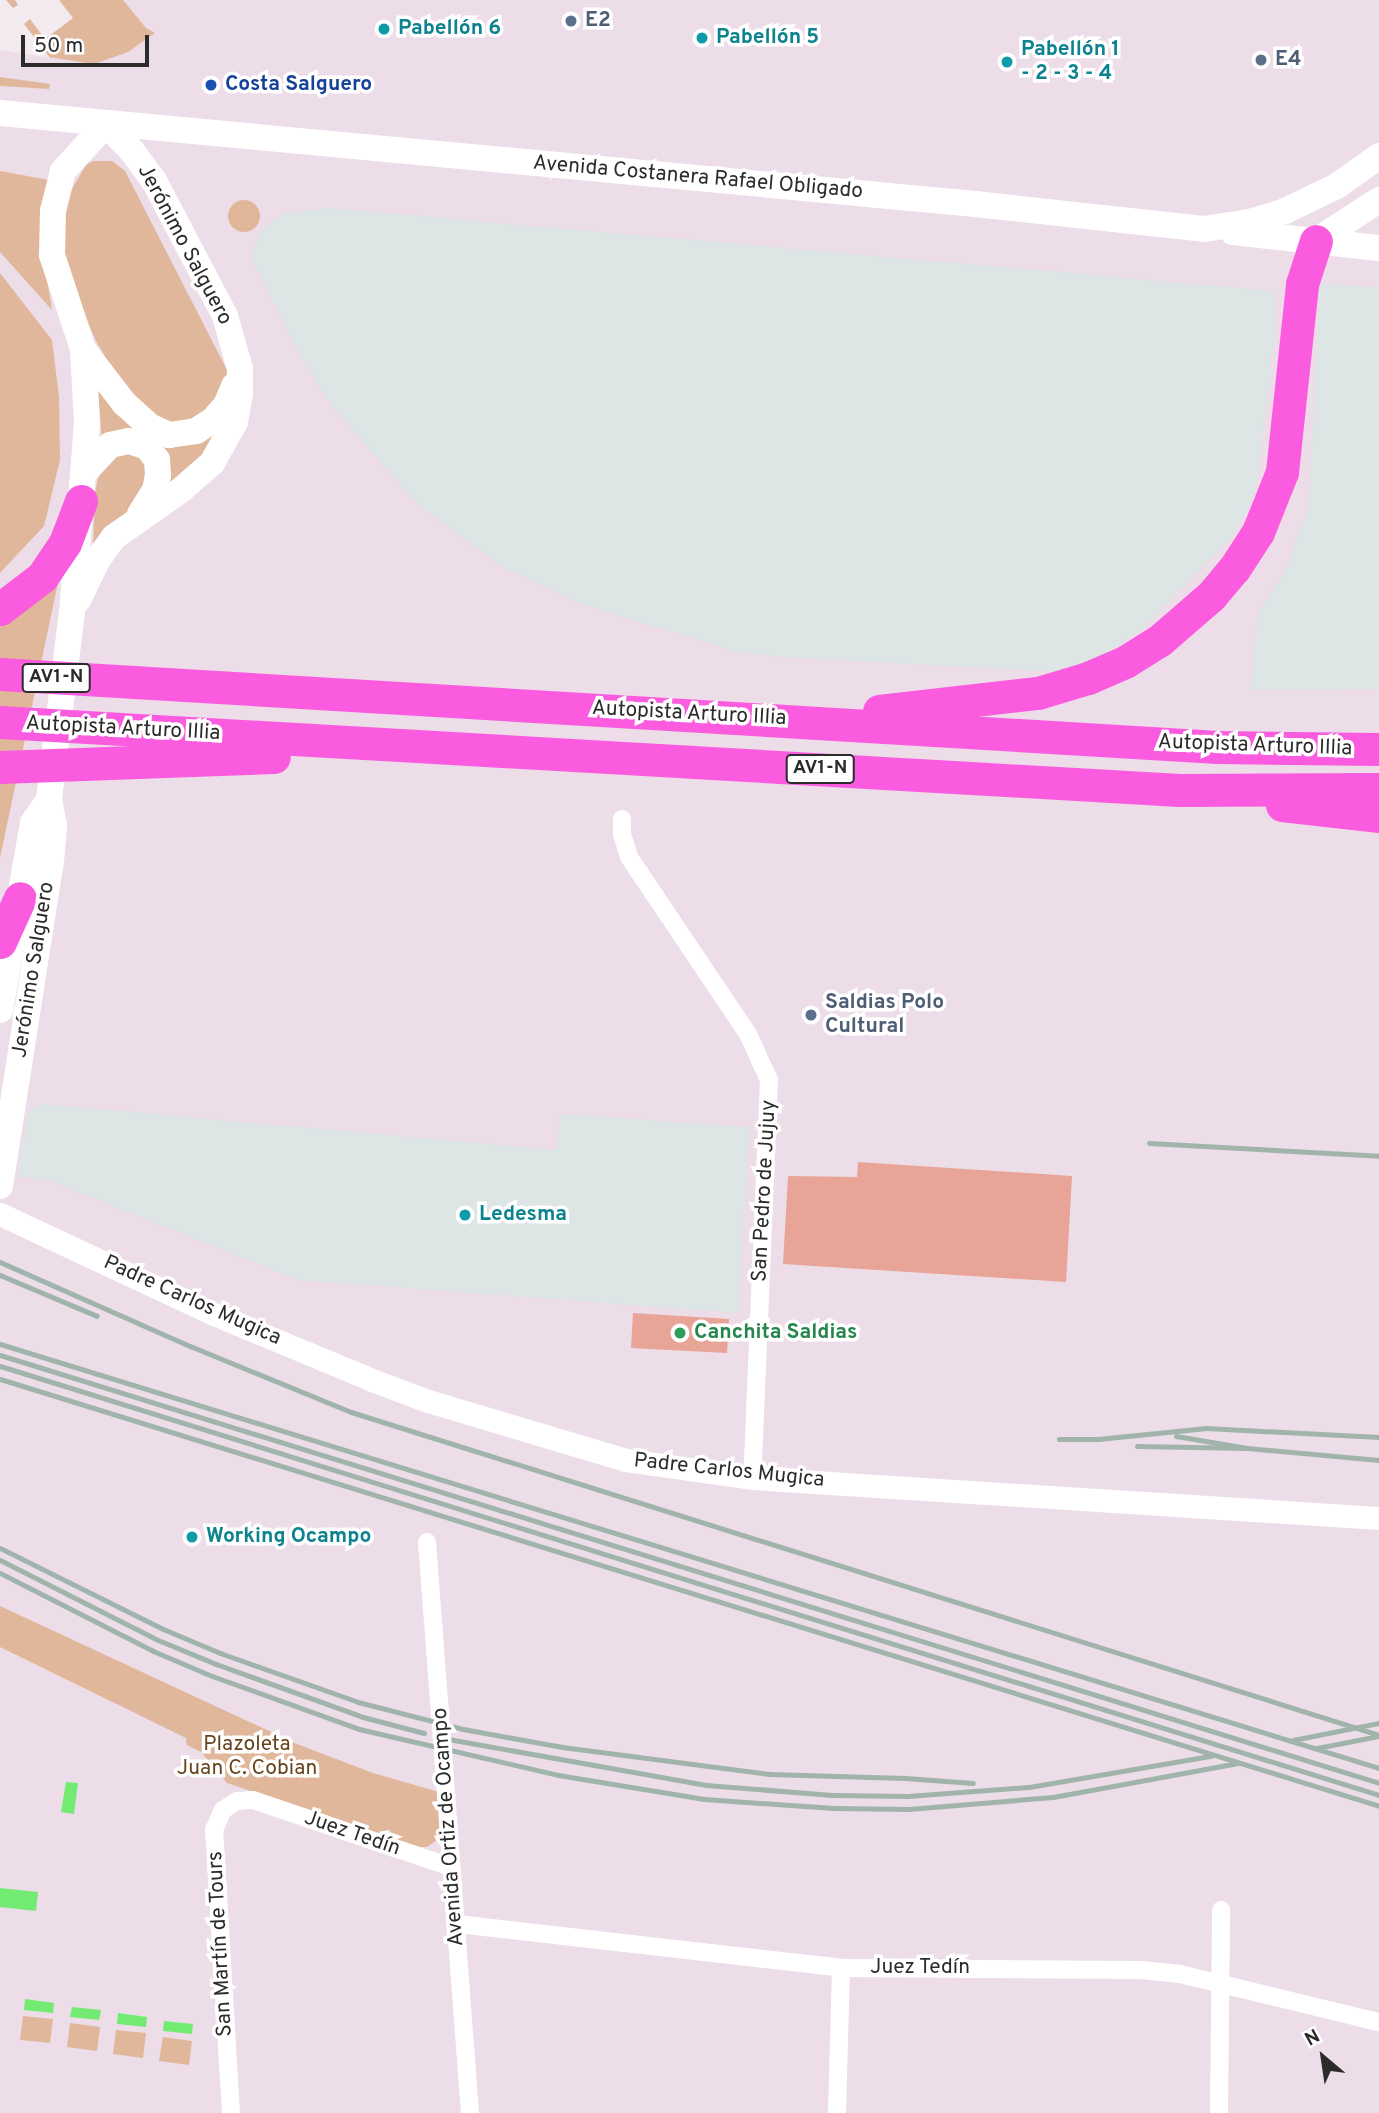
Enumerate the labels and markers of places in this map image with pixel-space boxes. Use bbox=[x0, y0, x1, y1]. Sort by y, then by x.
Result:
place label: E2 bbox=[585, 8, 611, 34]
marker: E2 bbox=[563, 13, 579, 29]
place label: Pabellón 6 bbox=[398, 16, 501, 42]
marker: Pabellón 6 bbox=[376, 21, 392, 37]
place label: Pabellón 5 bbox=[716, 25, 819, 51]
marker: Pabellón 5 bbox=[694, 30, 710, 46]
place label: Pabellón 1 - 2 - 3 - 4 bbox=[1021, 37, 1120, 87]
place label: E4 bbox=[1275, 47, 1302, 73]
marker: E4 bbox=[1253, 52, 1269, 68]
marker: Pabellón 1 - 2 - 3 - 4 bbox=[999, 54, 1015, 70]
place label: Costa Salguero bbox=[225, 72, 372, 98]
marker: Costa Salguero bbox=[203, 77, 219, 93]
place label: Saldias Polo Cultural bbox=[825, 990, 944, 1040]
marker: Saldias Polo Cultural bbox=[803, 1007, 819, 1023]
place label: Ledesma bbox=[479, 1202, 567, 1228]
marker: Ledesma bbox=[457, 1207, 473, 1223]
place label: Canchita Saldias bbox=[694, 1320, 857, 1346]
marker: Canchita Saldias bbox=[672, 1325, 688, 1341]
place label: Working Ocampo bbox=[206, 1524, 371, 1550]
marker: Working Ocampo bbox=[184, 1529, 200, 1545]

